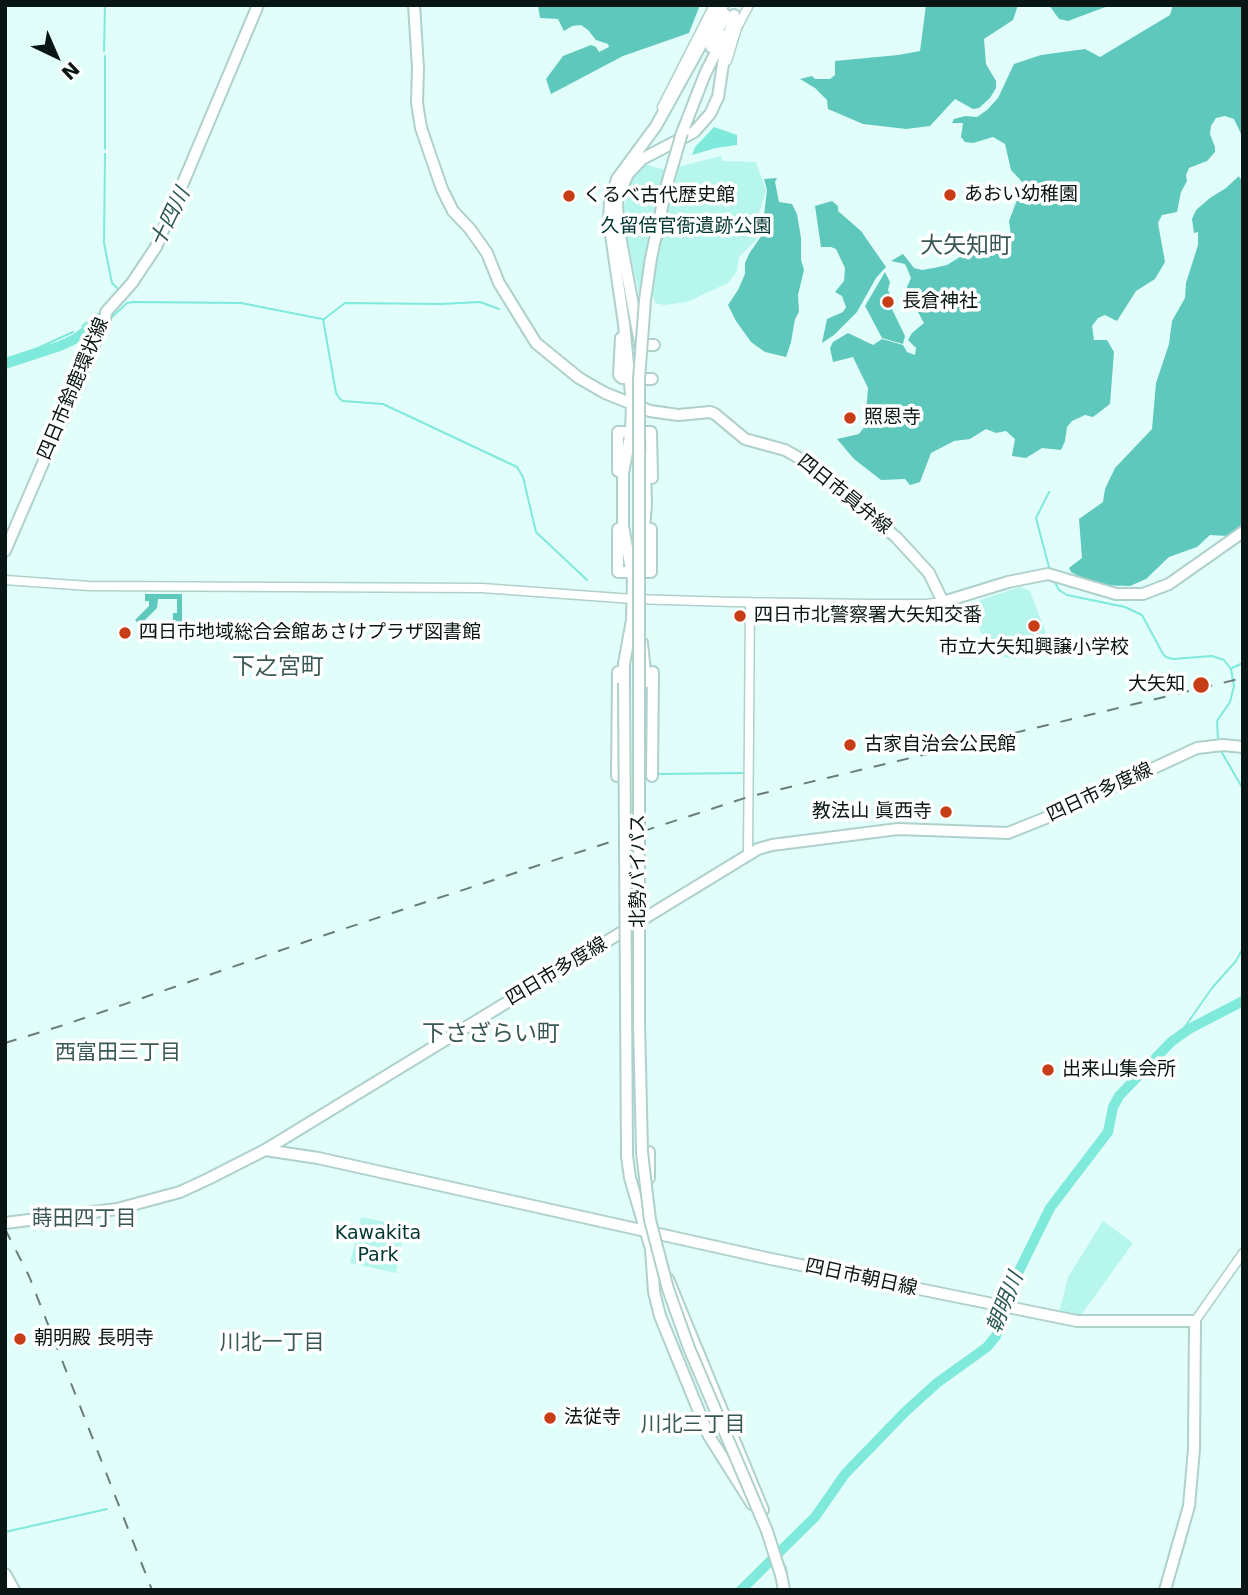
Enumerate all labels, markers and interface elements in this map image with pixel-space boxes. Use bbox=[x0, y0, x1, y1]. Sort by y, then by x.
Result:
north arrow bbox=[21, 21, 91, 91]
text: N bbox=[57, 58, 84, 85]
water label: 十四川 bbox=[146, 184, 196, 252]
place label: あおい幼稚園 bbox=[964, 184, 1078, 206]
place label: くるべ古代歴史館 bbox=[583, 185, 735, 207]
marker: あおい幼稚園 bbox=[942, 187, 958, 203]
marker: くるべ古代歴史館 bbox=[561, 188, 577, 204]
park label: 久留倍官衙遺跡公園 bbox=[601, 216, 771, 238]
district label: 大矢知町 bbox=[920, 233, 1012, 261]
place label: 長倉神社 bbox=[902, 291, 978, 313]
marker: 長倉神社 bbox=[880, 294, 896, 310]
street label: 四日市鈴鹿環状線 bbox=[34, 315, 114, 463]
place label: 照恩寺 bbox=[864, 407, 921, 429]
marker: 照恩寺 bbox=[842, 410, 858, 426]
street label: 四日市員弁線 bbox=[793, 450, 895, 540]
place label: 四日市北警察署大矢知交番 bbox=[754, 605, 982, 627]
marker: 四日市北警察署大矢知交番 bbox=[732, 608, 748, 624]
marker: 市立大矢知興譲小学校 bbox=[1026, 618, 1042, 634]
place label: 四日市地域総合会館あさけプラザ図書館 bbox=[139, 622, 481, 644]
marker: 四日市地域総合会館あさけプラザ図書館 bbox=[117, 625, 133, 641]
place label: 市立大矢知興譲小学校 bbox=[939, 637, 1129, 659]
district label: 下之宮町 bbox=[232, 654, 324, 682]
place label: 大矢知 bbox=[1128, 674, 1185, 696]
marker: 大矢知 bbox=[1191, 675, 1211, 695]
place label: 古家自治会公民館 bbox=[864, 734, 1016, 756]
marker: 古家自治会公民館 bbox=[842, 737, 858, 753]
street label: 四日市多度線 bbox=[1044, 759, 1156, 827]
place label: 教法山 眞西寺 bbox=[812, 801, 932, 823]
marker: 教法山 眞西寺 bbox=[938, 804, 954, 820]
street label: 北勢バイパス bbox=[628, 814, 650, 928]
street label: 四日市多度線 bbox=[502, 933, 612, 1011]
district label: 下さざらい町 bbox=[422, 1021, 560, 1049]
district label: 西富田三丁目 bbox=[55, 1041, 181, 1067]
place label: 出来山集会所 bbox=[1062, 1059, 1176, 1081]
marker: 出来山集会所 bbox=[1040, 1062, 1056, 1078]
district label: 蒔田四丁目 bbox=[32, 1207, 136, 1233]
park label: Kawakita Park bbox=[335, 1223, 421, 1267]
street label: 四日市朝日線 bbox=[803, 1255, 919, 1301]
water label: 朝明川 bbox=[983, 1269, 1029, 1337]
place label: 朝明殿 長明寺 bbox=[34, 1328, 154, 1350]
marker: 朝明殿 長明寺 bbox=[12, 1331, 28, 1347]
district label: 川北一丁目 bbox=[220, 1331, 324, 1357]
place label: 法従寺 bbox=[564, 1407, 621, 1429]
marker: 法従寺 bbox=[542, 1410, 558, 1426]
district label: 川北三丁目 bbox=[641, 1413, 745, 1439]

